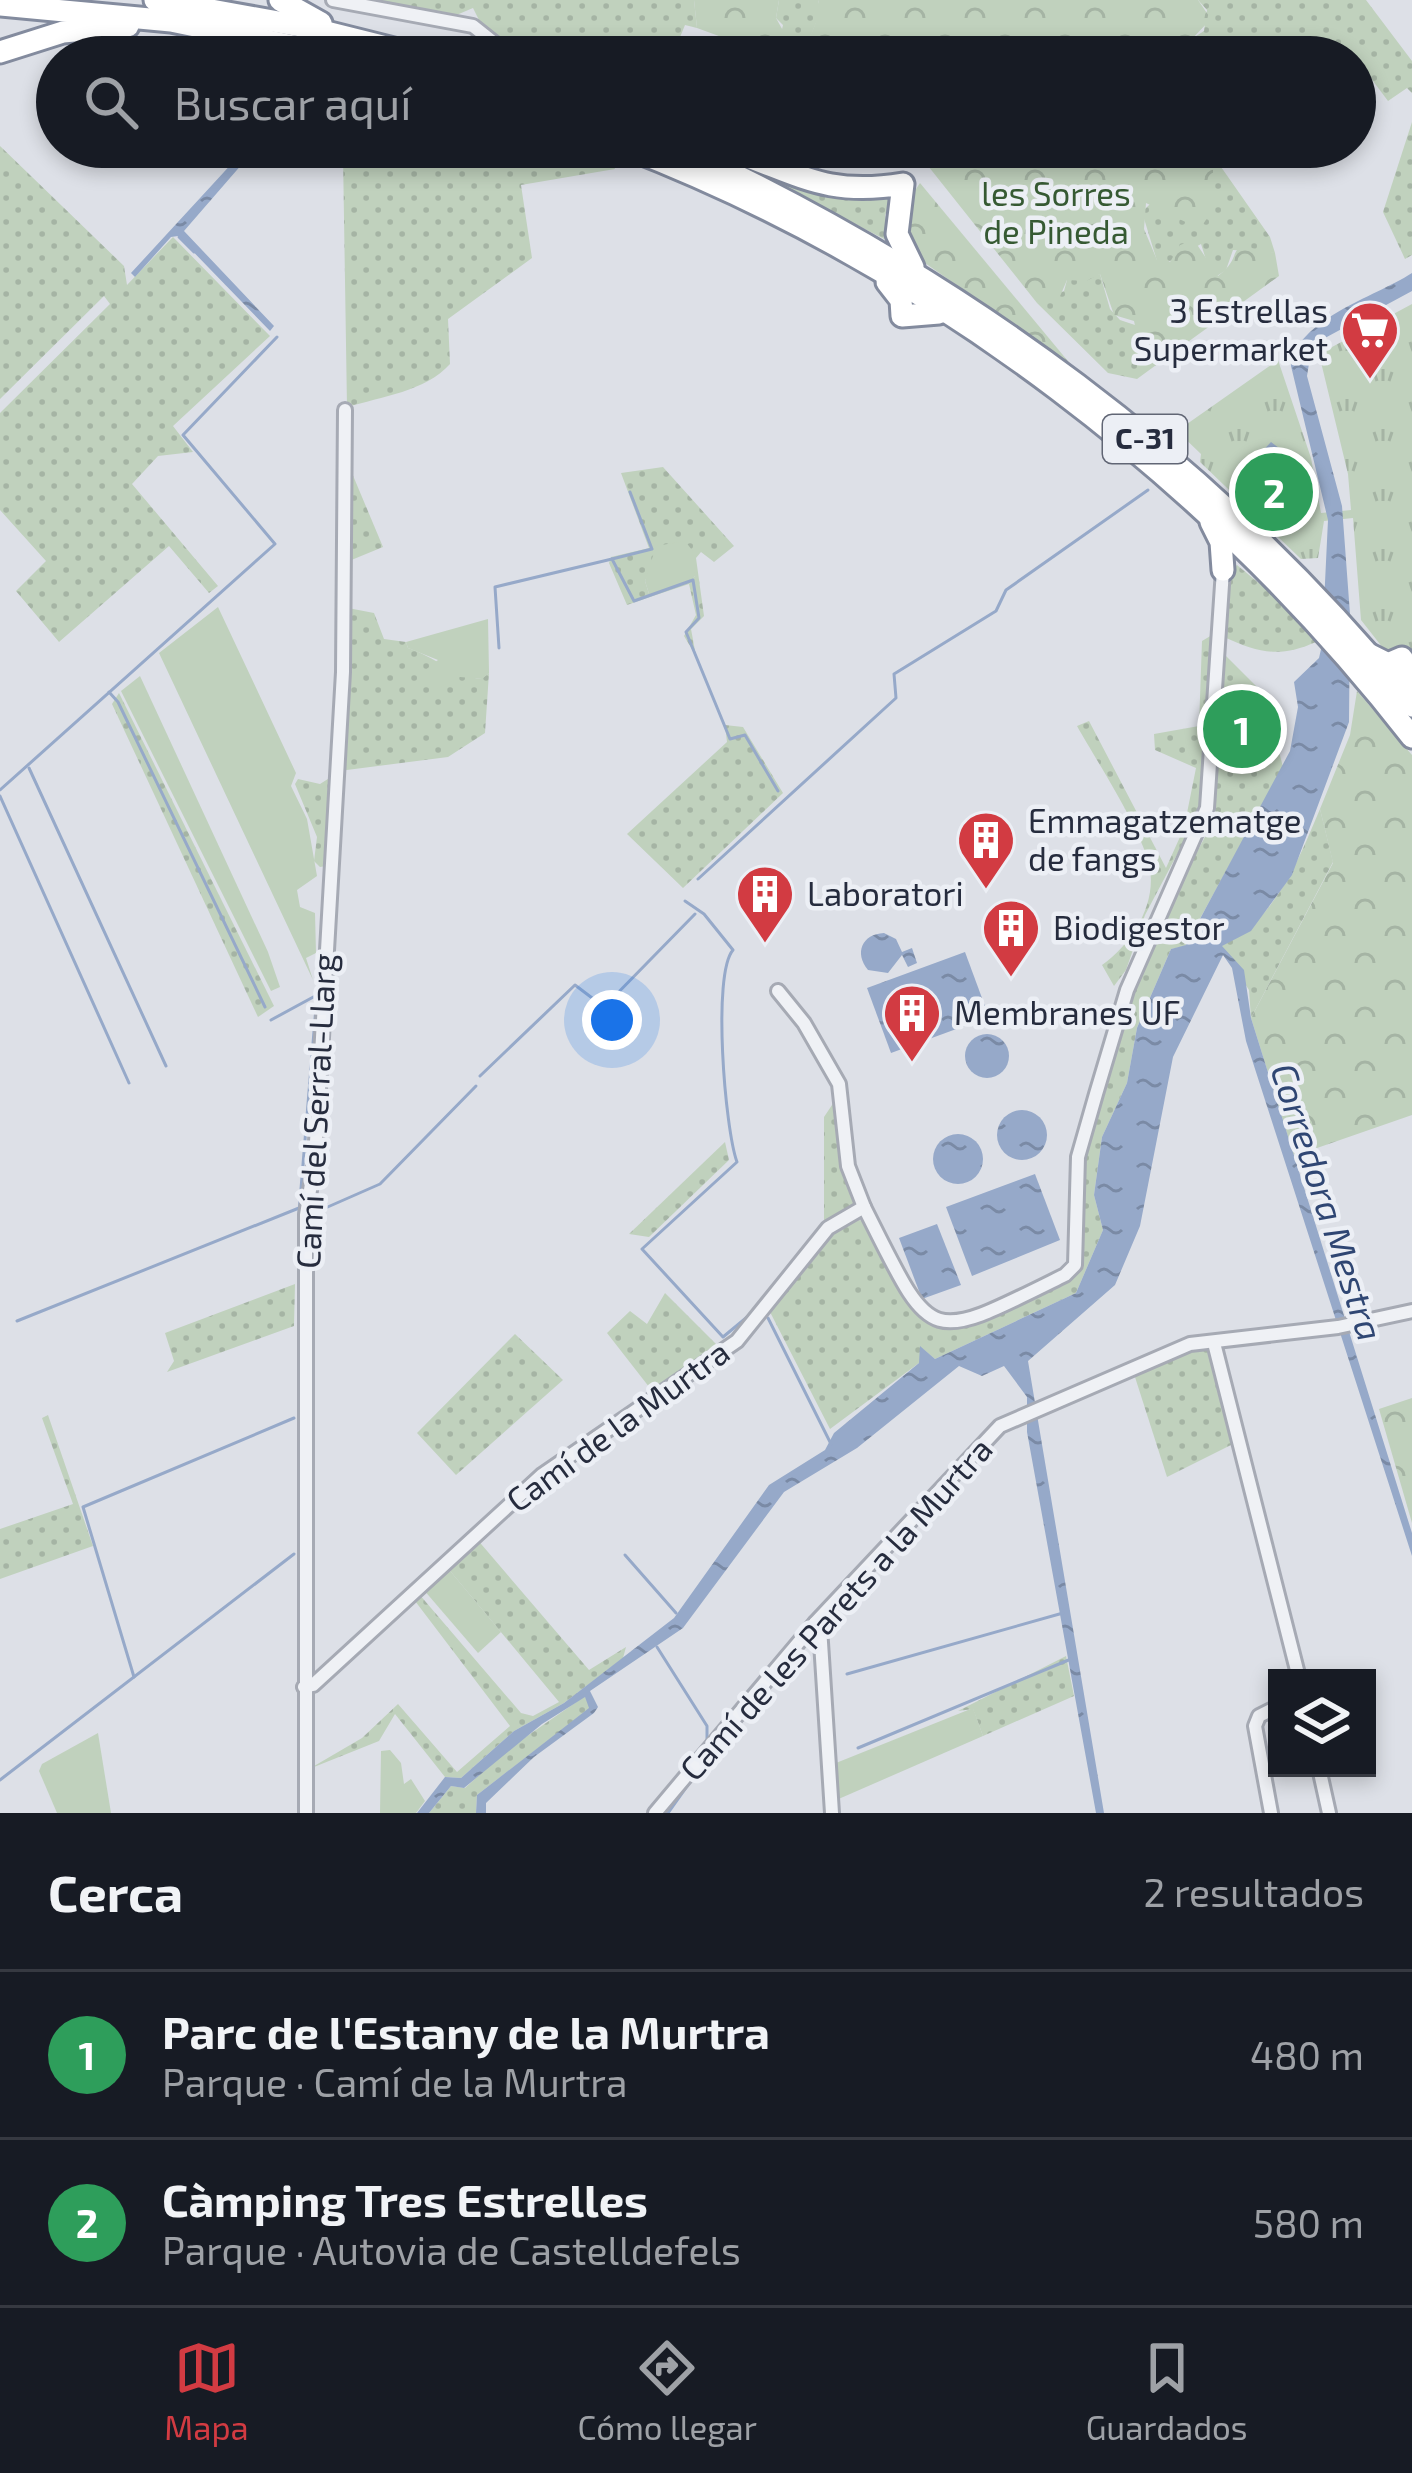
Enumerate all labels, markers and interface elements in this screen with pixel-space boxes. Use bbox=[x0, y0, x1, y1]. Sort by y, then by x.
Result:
search box bbox=[36, 36, 1376, 168]
icon: search bbox=[78, 69, 144, 135]
text: Buscar aquí bbox=[174, 75, 411, 129]
park label: les Sorres de Pineda bbox=[981, 173, 1131, 251]
place label: 3 Estrellas Supermarket bbox=[1134, 290, 1328, 368]
supermarket icon: 3 Estrellas Supermarket bbox=[1339, 299, 1401, 381]
road number: C-31 bbox=[1103, 415, 1187, 463]
pin: 2 bbox=[1235, 447, 1313, 537]
pin: 1 bbox=[1203, 684, 1281, 774]
place label: Emmagatzematge de fangs bbox=[1028, 800, 1301, 878]
building icon: Emmagatzematge de fangs bbox=[955, 809, 1017, 891]
building icon: Laboratori bbox=[734, 863, 796, 945]
place label: Laboratori bbox=[807, 873, 964, 913]
building icon: Biodigestor bbox=[980, 897, 1042, 979]
place label: Biodigestor bbox=[1053, 907, 1225, 947]
street label: Camí del Serral-Llarg bbox=[287, 952, 343, 1270]
building icon: Membranes UF bbox=[881, 982, 943, 1064]
your location bbox=[582, 990, 642, 1050]
place label: Membranes UF bbox=[954, 992, 1181, 1032]
water label: Corredora Mestra bbox=[1263, 1057, 1394, 1346]
street label: Camí de la Murtra bbox=[498, 1331, 737, 1519]
street label: Camí de les Parets a la Murtra bbox=[671, 1429, 1000, 1788]
map controls bbox=[1268, 1669, 1376, 1777]
button: layers bbox=[1268, 1669, 1376, 1777]
text: Cerca bbox=[48, 1861, 183, 1922]
text: 2 resultados bbox=[1143, 1868, 1364, 1915]
text: Parc de l'Estany de la Murtra bbox=[162, 2004, 770, 2058]
text: 1 bbox=[79, 2031, 95, 2078]
text: 480 m bbox=[1250, 2031, 1364, 2078]
text: Parque · Camí de la Murtra bbox=[162, 2058, 627, 2105]
text: Càmping Tres Estrelles bbox=[162, 2172, 648, 2226]
text: 2 bbox=[76, 2199, 98, 2246]
text: 580 m bbox=[1253, 2199, 1364, 2246]
text: Parque · Autovia de Castelldefels bbox=[162, 2226, 741, 2273]
tab: Mapa bbox=[164, 2335, 249, 2447]
tab: Cómo llegar bbox=[577, 2335, 757, 2447]
tab: Guardados bbox=[1086, 2335, 1248, 2447]

